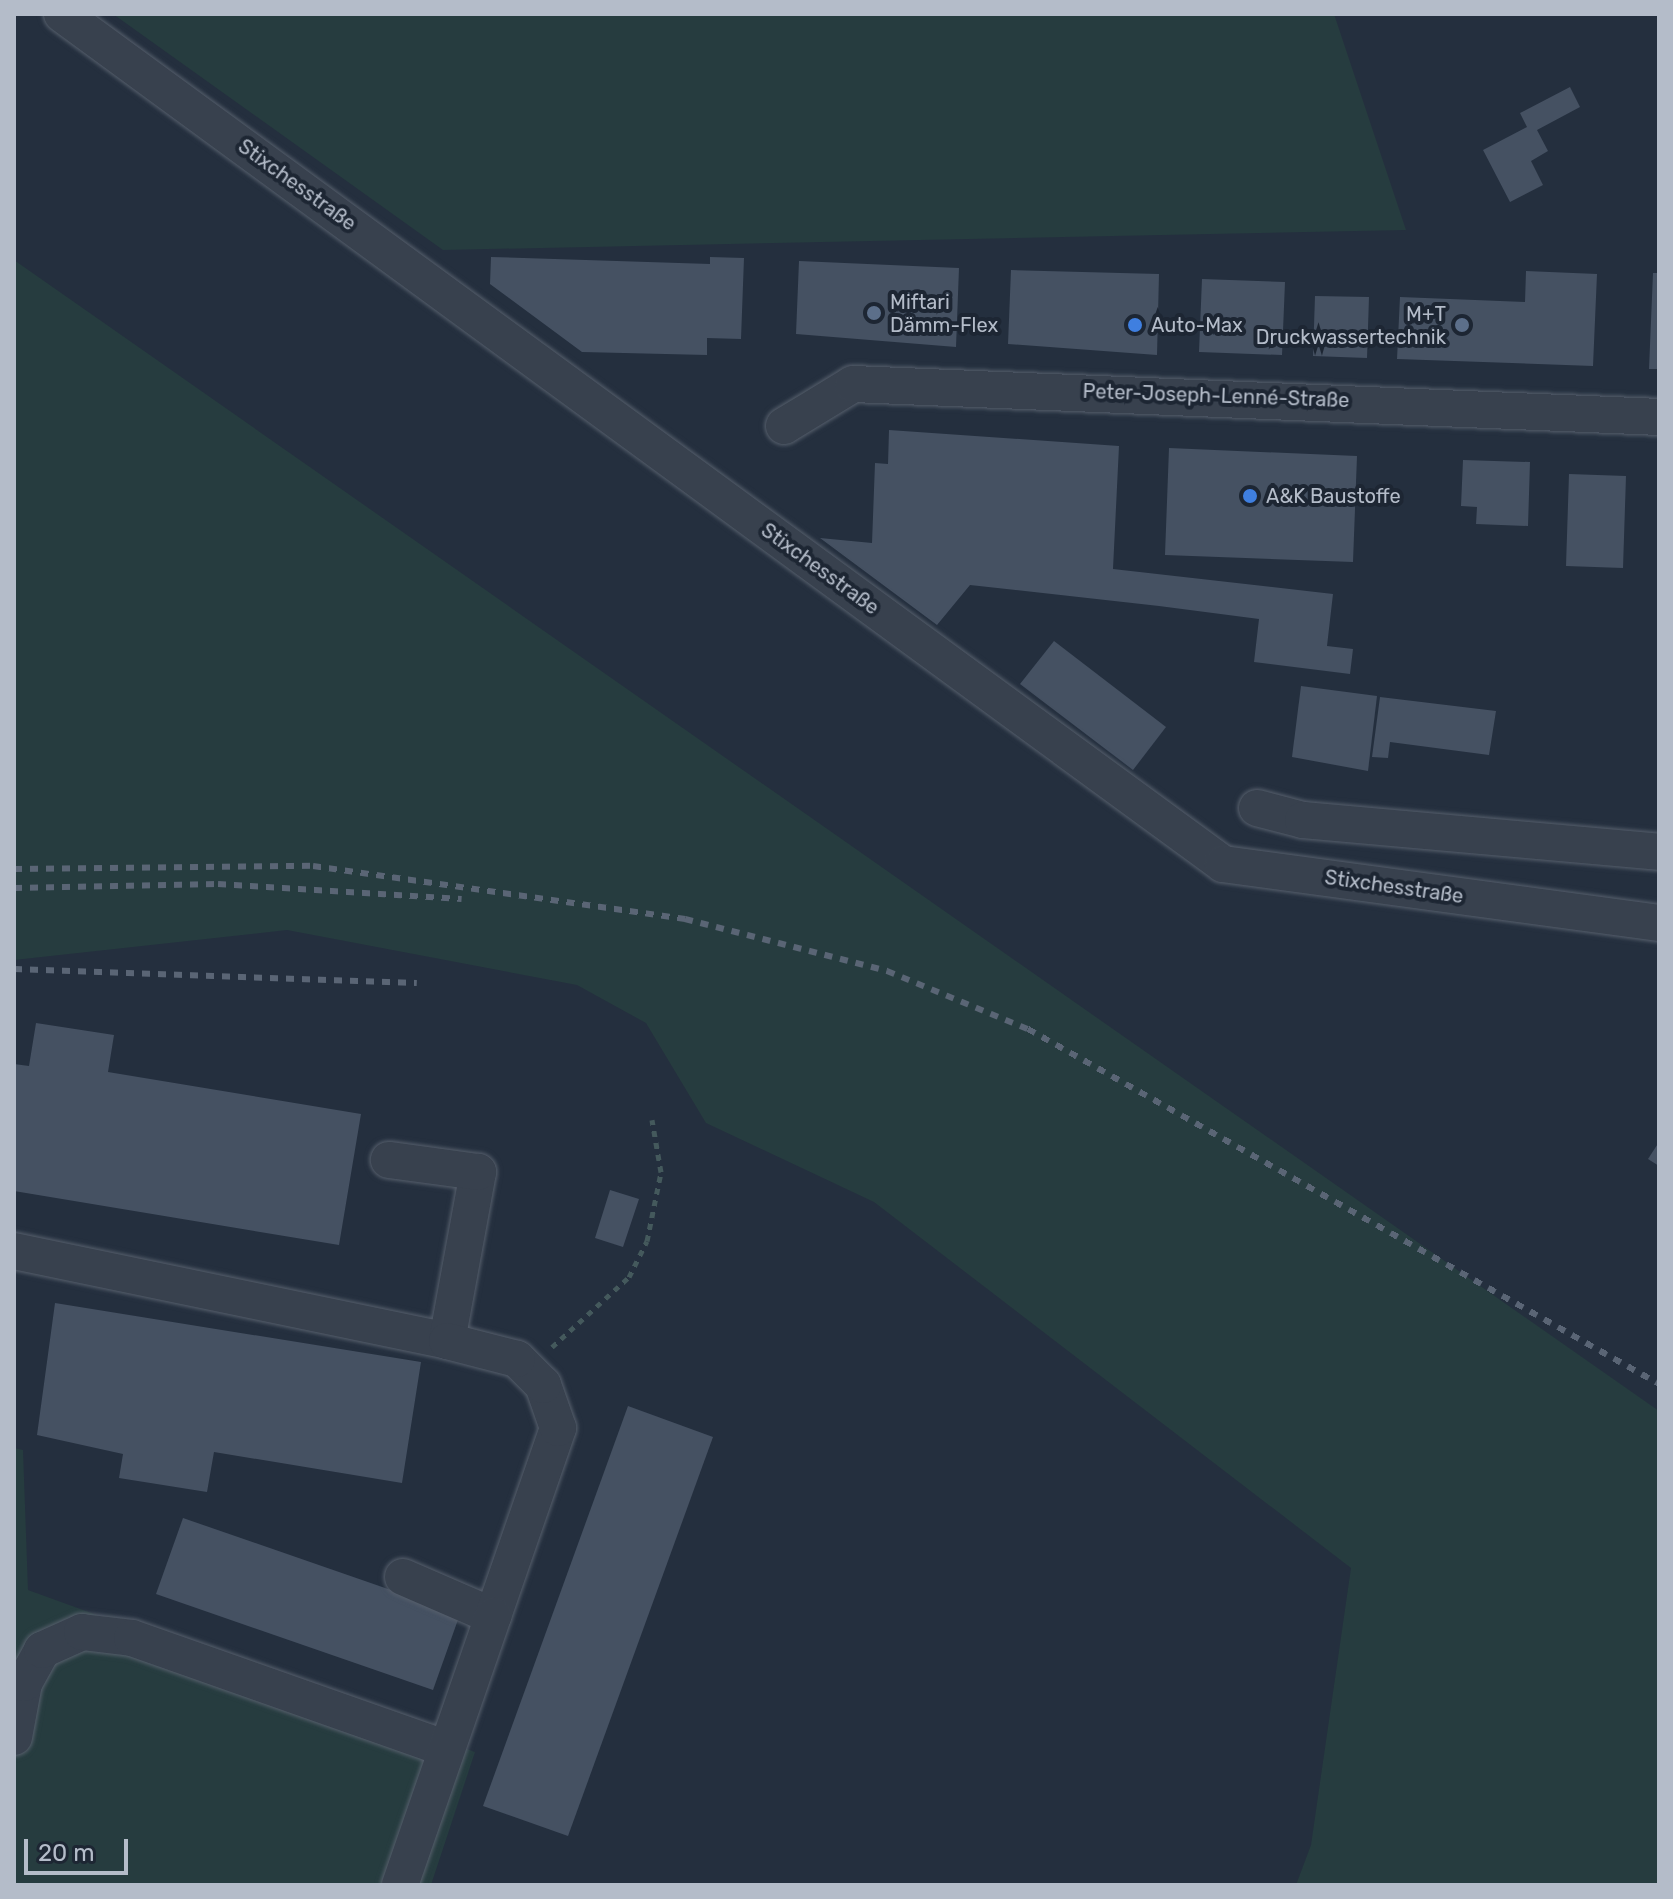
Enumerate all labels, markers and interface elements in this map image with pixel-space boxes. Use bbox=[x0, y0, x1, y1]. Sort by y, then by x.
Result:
street label: Stixchesstraße bbox=[233, 134, 361, 236]
place label: Miftari Dämm-Flex bbox=[890, 290, 998, 337]
place label: M+T Druckwassertechnik bbox=[1256, 302, 1446, 349]
marker: Miftari Dämm-Flex bbox=[865, 304, 883, 322]
place label: Auto-Max bbox=[1151, 313, 1243, 337]
marker: Auto-Max bbox=[1126, 316, 1144, 334]
marker: M+T Druckwassertechnik bbox=[1453, 316, 1471, 334]
street label: Peter-Joseph-Lenné-Straße bbox=[1082, 379, 1350, 413]
place label: A&K Baustoffe bbox=[1266, 484, 1401, 508]
marker: A&K Baustoffe bbox=[1241, 487, 1259, 505]
street label: Stixchesstraße bbox=[756, 518, 884, 620]
street label: Stixchesstraße bbox=[1323, 865, 1465, 909]
scale bar bbox=[28, 1823, 132, 1873]
text: 20 m bbox=[38, 1839, 95, 1867]

